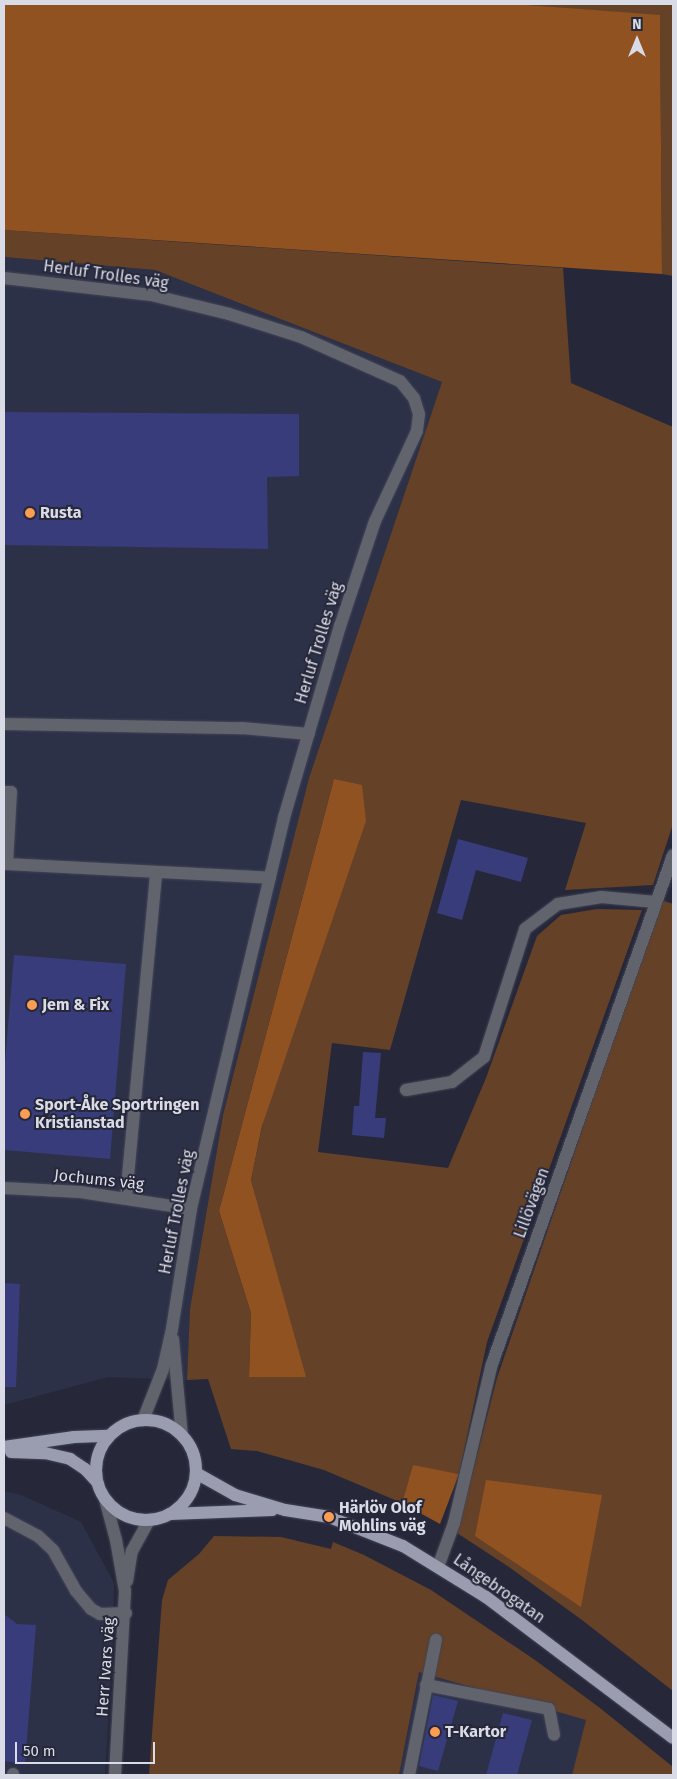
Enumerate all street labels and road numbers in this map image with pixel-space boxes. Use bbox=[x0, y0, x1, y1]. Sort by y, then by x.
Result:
street label: Herluf Trolles väg bbox=[42, 257, 170, 293]
street label: Herluf Trolles väg bbox=[291, 580, 347, 706]
street label: Herluf Trolles väg bbox=[156, 1148, 198, 1276]
street label: Lillövägen bbox=[510, 1165, 554, 1241]
street label: Jochums väg bbox=[53, 1166, 145, 1194]
street label: Långebrogatan bbox=[449, 1550, 549, 1628]
street label: Herr Ivars väg bbox=[93, 1617, 119, 1717]

